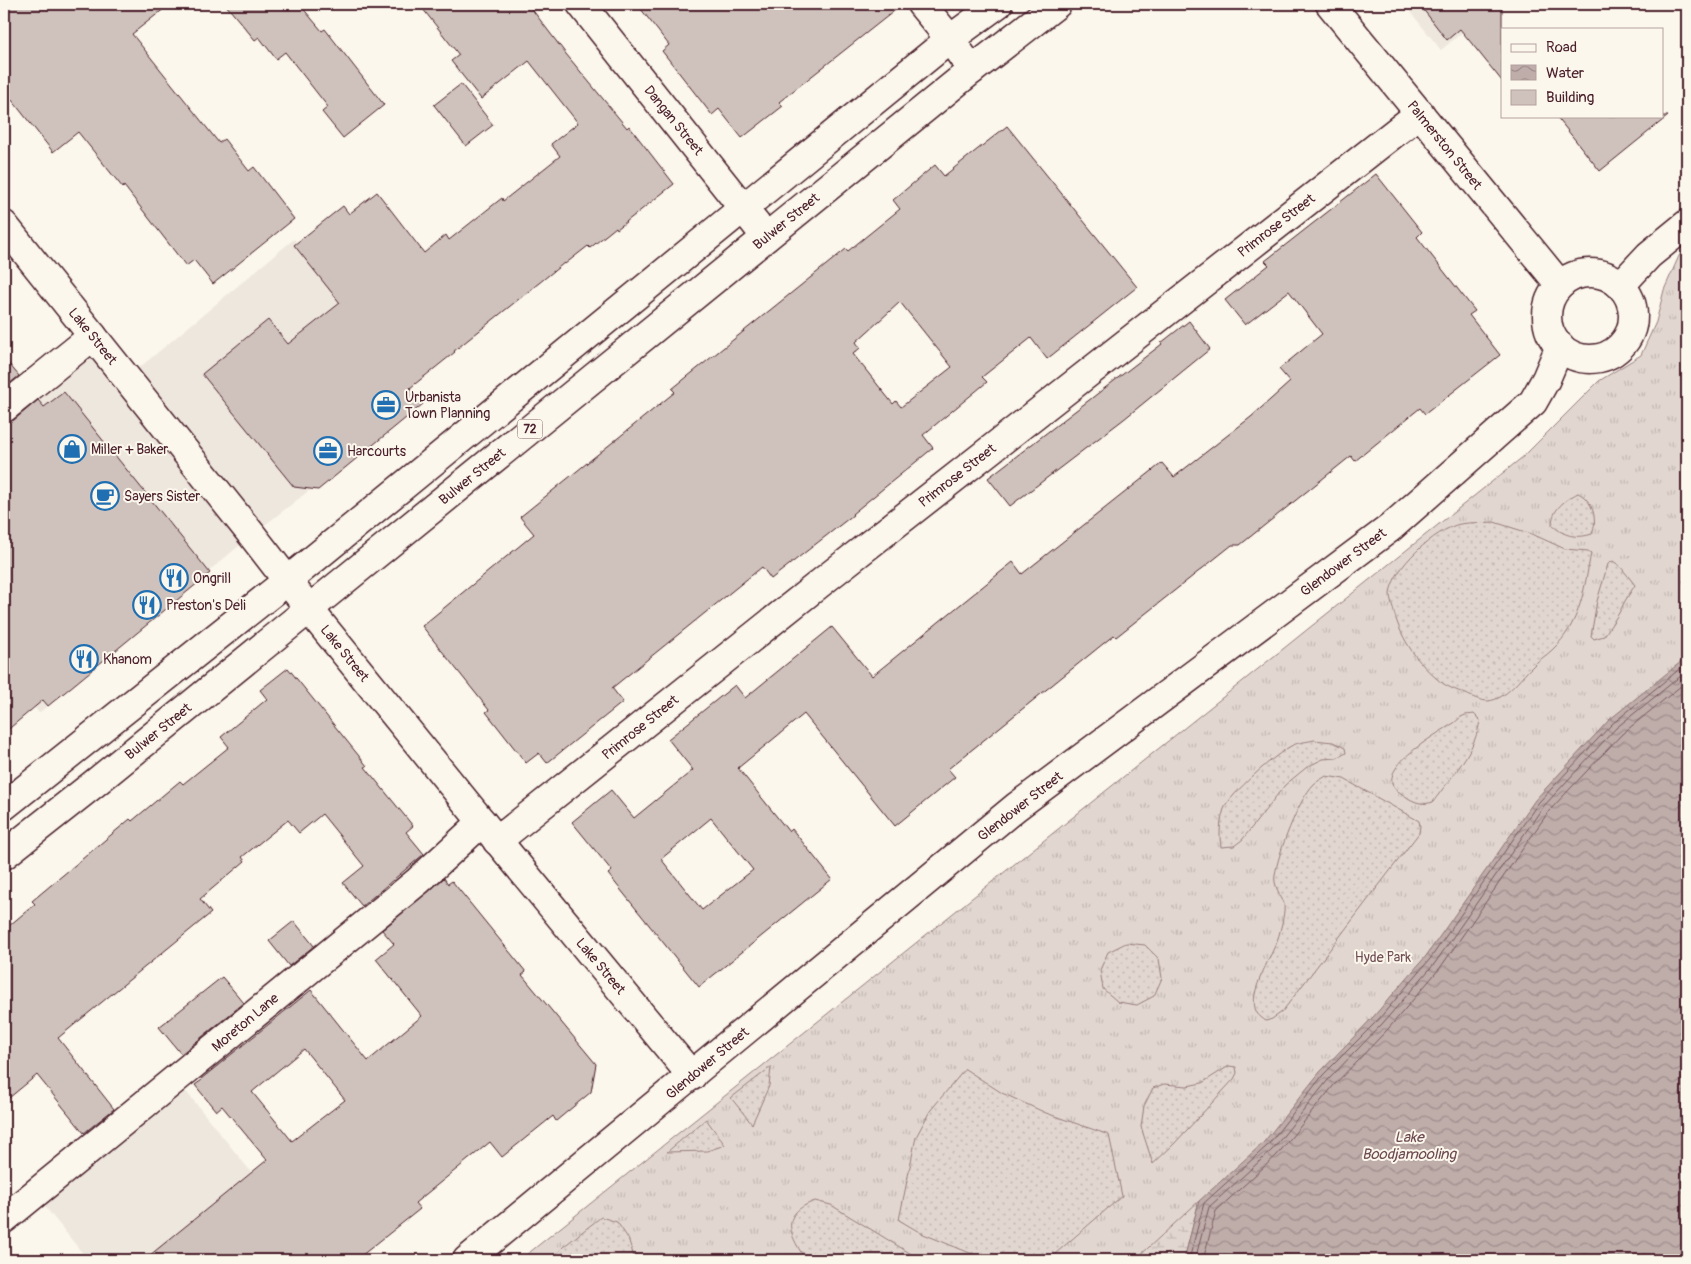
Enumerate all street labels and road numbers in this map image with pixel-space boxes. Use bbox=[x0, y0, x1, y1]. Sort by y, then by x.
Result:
street label: Dangan Street bbox=[640, 82, 707, 159]
street label: Palmerston Street bbox=[1404, 97, 1486, 194]
street label: Bulwer Street bbox=[750, 189, 823, 253]
street label: Primrose Street bbox=[1234, 190, 1319, 261]
street label: Lake Street bbox=[65, 304, 121, 368]
road number: 72 bbox=[518, 419, 542, 438]
street label: Primrose Street bbox=[915, 440, 1000, 511]
street label: Bulwer Street bbox=[436, 444, 509, 508]
street label: Glendower Street bbox=[1297, 524, 1390, 600]
street label: Lake Street bbox=[317, 621, 373, 685]
street label: Primrose Street bbox=[599, 691, 682, 763]
street label: Bulwer Street bbox=[122, 699, 195, 763]
street label: Glendower Street bbox=[974, 768, 1067, 845]
street label: Lake Street bbox=[572, 935, 629, 998]
street label: Moreton Lane bbox=[208, 989, 282, 1055]
street label: Glendower Street bbox=[662, 1023, 753, 1103]

